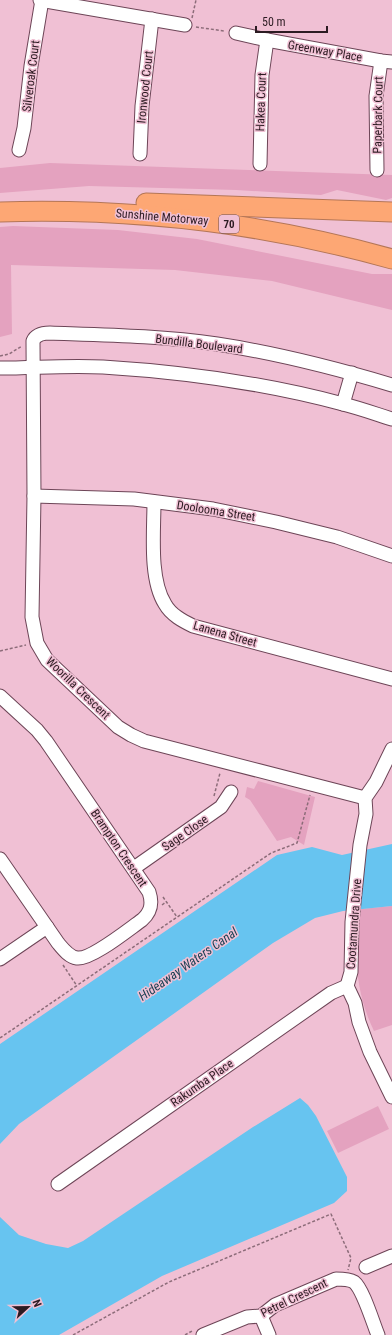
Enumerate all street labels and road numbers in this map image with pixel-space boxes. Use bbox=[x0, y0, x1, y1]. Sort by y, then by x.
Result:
street label: Greenway Place bbox=[287, 38, 364, 64]
street label: Silveroak Court bbox=[20, 39, 42, 113]
street label: Ironwood Court bbox=[134, 49, 156, 124]
street label: Hakea Court bbox=[253, 72, 269, 132]
street label: Paperbark Court bbox=[370, 76, 386, 154]
street label: Sunshine Motorway bbox=[115, 206, 209, 228]
road number: 70 bbox=[219, 215, 239, 233]
street label: Bundilla Boulevard bbox=[155, 332, 243, 356]
street label: Doolooma Street bbox=[176, 498, 257, 524]
street label: Lanena Street bbox=[192, 618, 259, 650]
street label: Woorilla Crescent bbox=[43, 654, 113, 722]
street label: Brampton Crescent bbox=[88, 806, 150, 890]
street label: Sage Close bbox=[159, 812, 211, 854]
street label: Cootamundra Drive bbox=[344, 878, 364, 970]
street label: Rakumba Place bbox=[168, 1056, 236, 1110]
street label: Petrel Crescent bbox=[258, 1276, 330, 1320]

